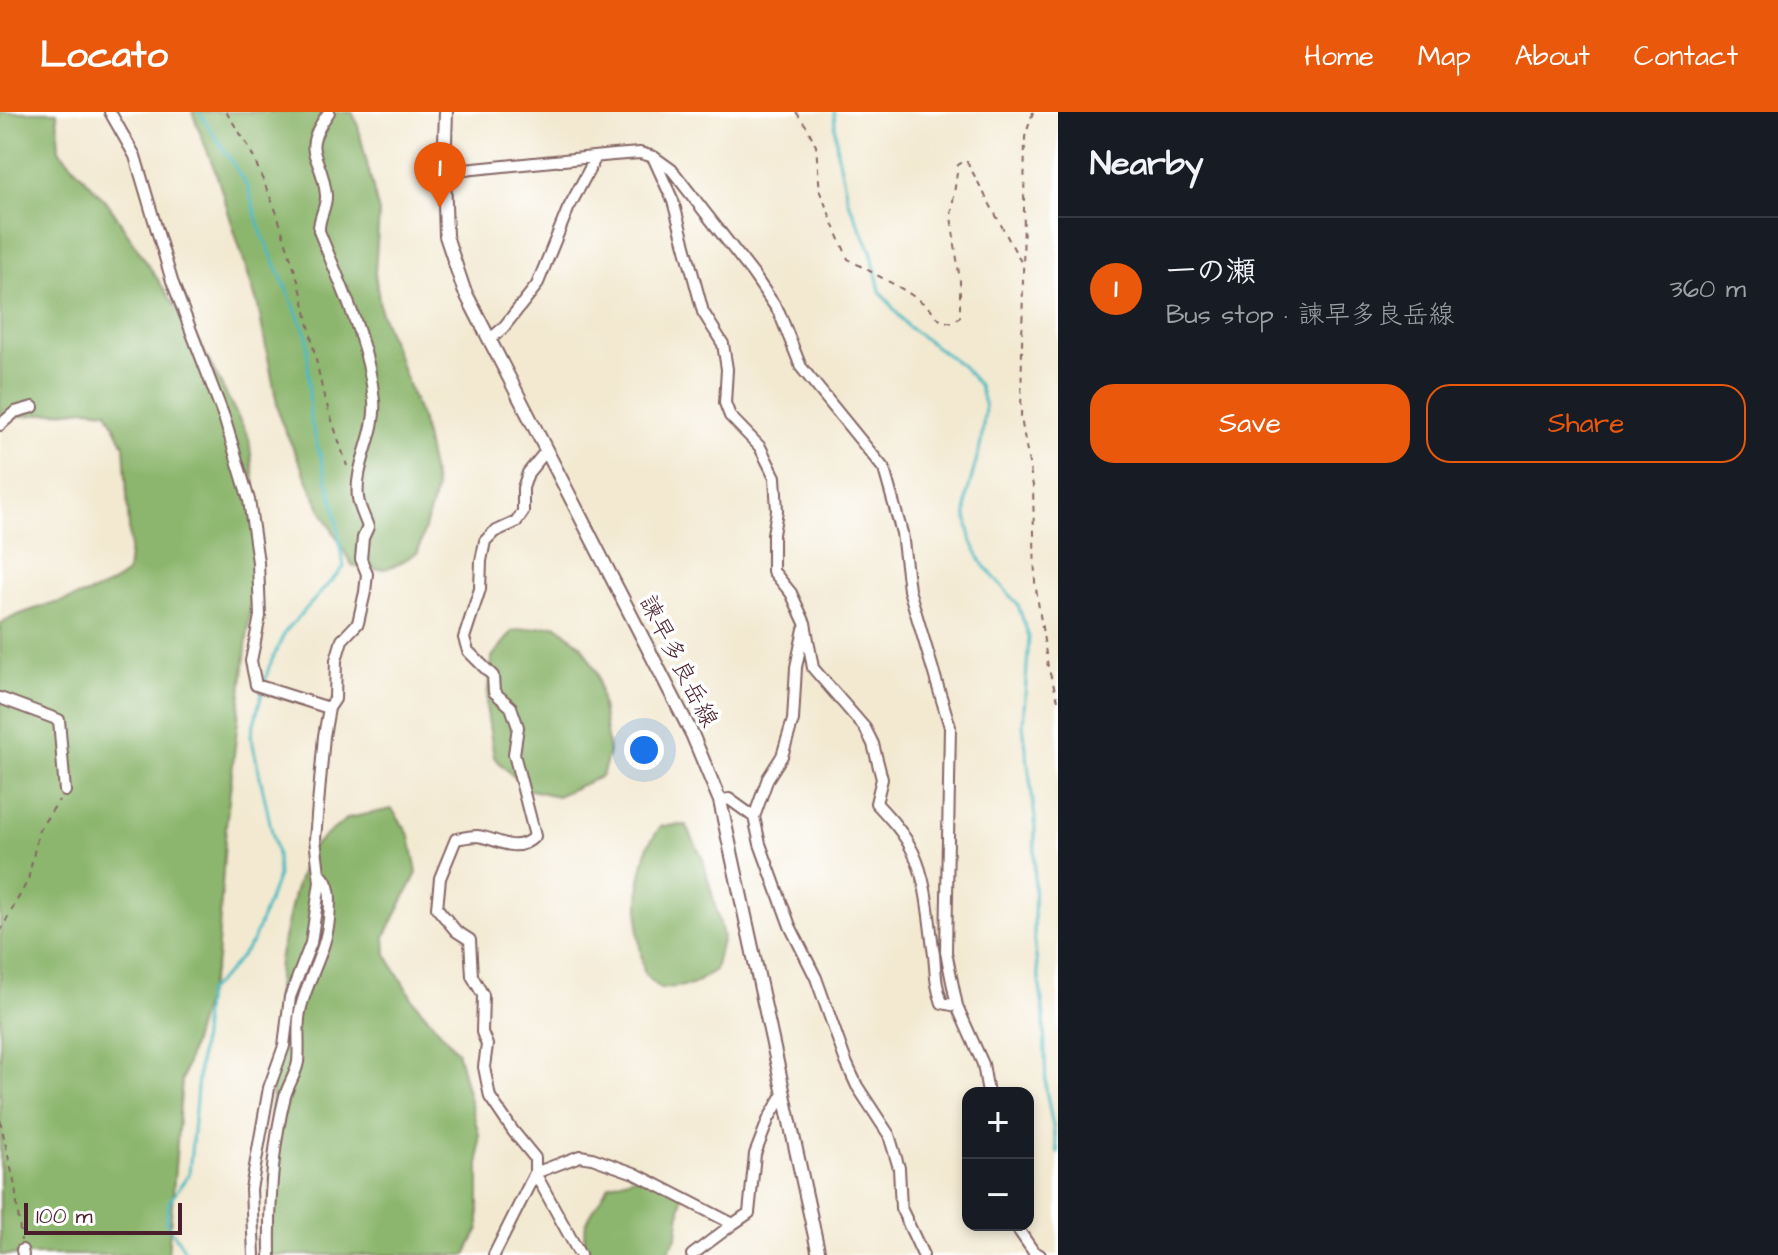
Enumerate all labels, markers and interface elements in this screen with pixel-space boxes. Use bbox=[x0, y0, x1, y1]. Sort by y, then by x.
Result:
text: Locato bbox=[40, 30, 168, 82]
text: Home bbox=[1304, 37, 1374, 76]
text: Map bbox=[1418, 37, 1471, 76]
text: About bbox=[1515, 37, 1590, 76]
text: Contact bbox=[1634, 37, 1738, 76]
text: Nearby bbox=[1090, 140, 1204, 188]
pin: 1 bbox=[414, 142, 466, 208]
text: 一の瀬 bbox=[1166, 251, 1256, 293]
text: 1 bbox=[1114, 271, 1118, 307]
text: 360 m bbox=[1669, 271, 1746, 307]
text: Bus stop · 諫早多良岳線 bbox=[1166, 297, 1454, 333]
button: Save bbox=[1090, 384, 1410, 463]
button: Share bbox=[1426, 384, 1746, 463]
street label: 諫早多良岳線 bbox=[630, 590, 726, 733]
your location bbox=[624, 730, 664, 770]
map controls bbox=[962, 1087, 1034, 1231]
button: + bbox=[962, 1087, 1034, 1159]
button: − bbox=[962, 1159, 1034, 1231]
scale bar bbox=[24, 1199, 182, 1235]
text: 100 m bbox=[36, 1201, 93, 1232]

